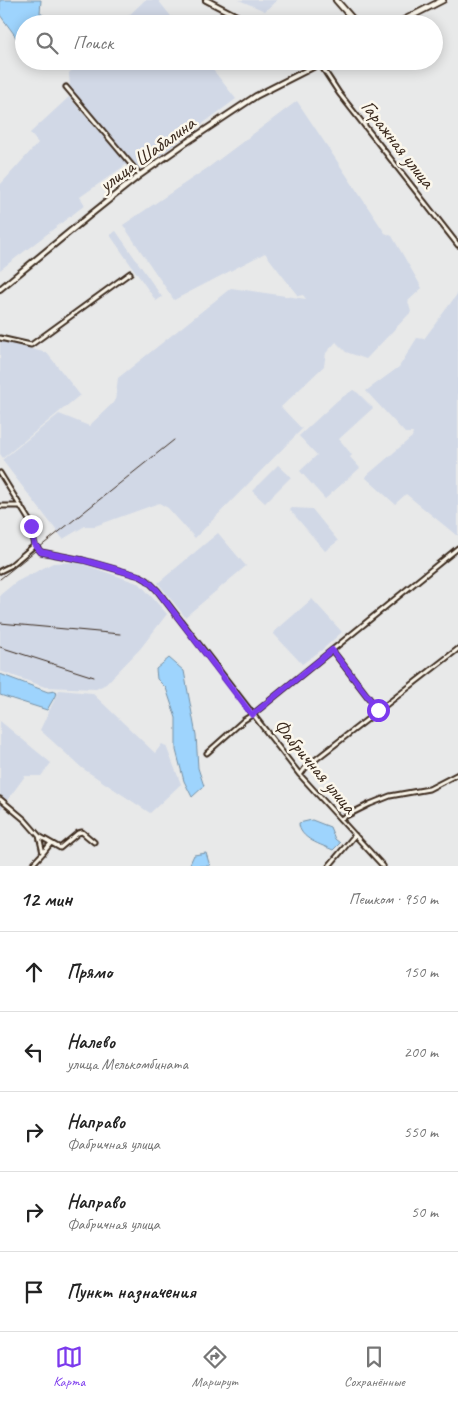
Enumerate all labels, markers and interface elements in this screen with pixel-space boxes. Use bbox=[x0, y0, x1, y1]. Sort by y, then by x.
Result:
search box bbox=[15, 15, 443, 70]
icon: search bbox=[33, 29, 61, 57]
text: Поиск bbox=[73, 31, 113, 55]
street label: Гаражная улица bbox=[356, 95, 441, 194]
street label: улица Шабалина bbox=[93, 110, 201, 198]
route end bbox=[20, 515, 43, 538]
route start bbox=[367, 699, 390, 722]
street label: Фабричная улица bbox=[268, 714, 363, 819]
text: 12 мин bbox=[20, 886, 72, 912]
text: Пешком · 950 m bbox=[349, 889, 438, 909]
icon: ahead bbox=[20, 958, 48, 986]
text: Прямо bbox=[67, 960, 112, 984]
text: 150 m bbox=[404, 962, 438, 982]
text: Налево bbox=[67, 1030, 115, 1054]
icon: left bbox=[20, 1038, 48, 1066]
text: 200 m bbox=[404, 1042, 438, 1062]
text: улица Мелькомбината bbox=[67, 1054, 188, 1074]
text: Направо bbox=[67, 1110, 125, 1134]
icon: right bbox=[20, 1118, 48, 1146]
text: 550 m bbox=[404, 1122, 438, 1142]
text: Фабричная улица bbox=[67, 1134, 160, 1154]
text: Направо bbox=[67, 1190, 125, 1214]
icon: right bbox=[20, 1198, 48, 1226]
text: 50 m bbox=[411, 1202, 438, 1222]
text: Фабричная улица bbox=[67, 1214, 160, 1234]
icon: arrive bbox=[20, 1278, 48, 1306]
text: Пункт назначения bbox=[67, 1280, 196, 1304]
tab: Карта bbox=[53, 1343, 85, 1390]
tab: Маршрут bbox=[192, 1343, 238, 1390]
tab: Сохранённые bbox=[344, 1343, 405, 1390]

